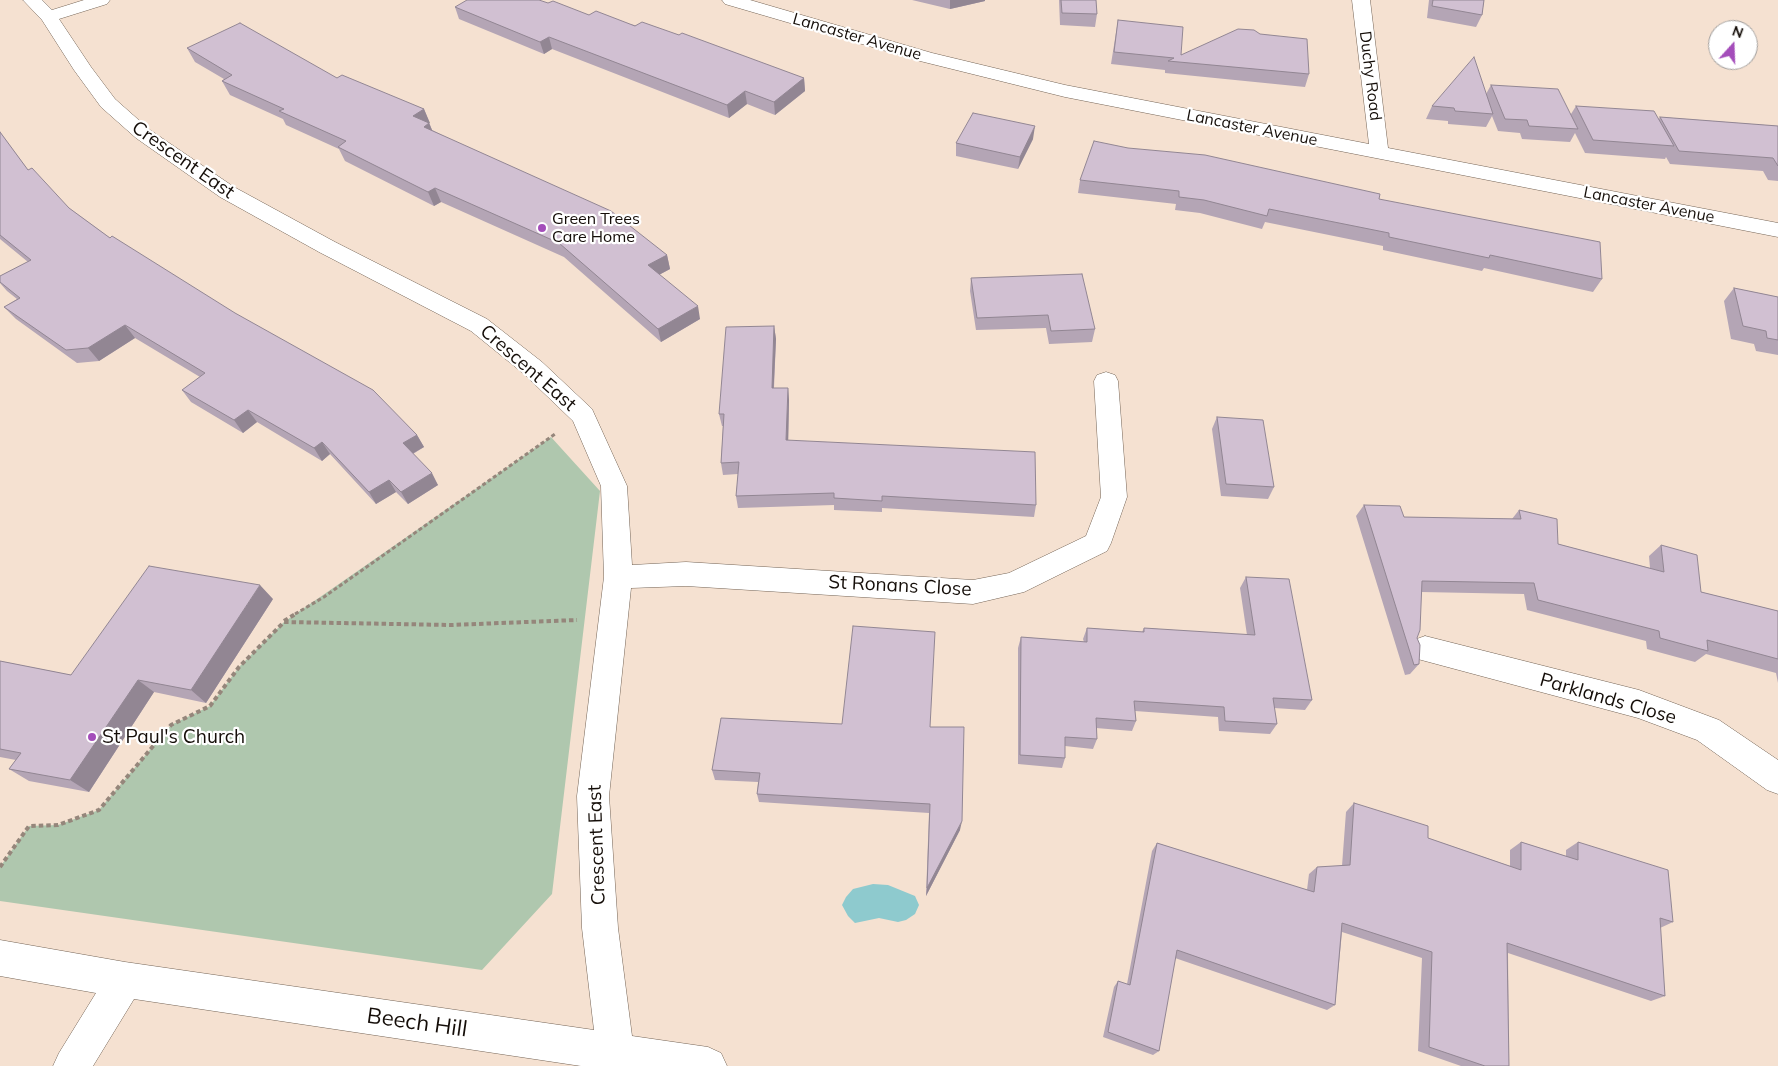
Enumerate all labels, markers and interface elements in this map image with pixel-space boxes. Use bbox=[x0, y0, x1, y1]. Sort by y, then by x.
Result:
street label: Lancaster Avenue bbox=[790, 9, 924, 65]
north arrow bbox=[1708, 20, 1758, 70]
text: N bbox=[1730, 22, 1746, 42]
street label: Duchy Road bbox=[1355, 30, 1385, 122]
street label: Lancaster Avenue bbox=[1185, 106, 1319, 150]
street label: Crescent East bbox=[127, 116, 239, 204]
street label: Lancaster Avenue bbox=[1582, 183, 1716, 227]
place label: Green Trees Care Home bbox=[552, 209, 640, 247]
marker: Green Trees Care Home bbox=[536, 222, 548, 234]
street label: Crescent East bbox=[475, 320, 581, 416]
street label: St Ronans Close bbox=[828, 571, 972, 601]
street label: Parklands Close bbox=[1537, 669, 1679, 729]
place label: St Paul's Church bbox=[102, 726, 245, 748]
marker: St Paul's Church bbox=[86, 731, 98, 743]
street label: Crescent East bbox=[584, 785, 610, 905]
street label: Beech Hill bbox=[365, 1003, 469, 1043]

